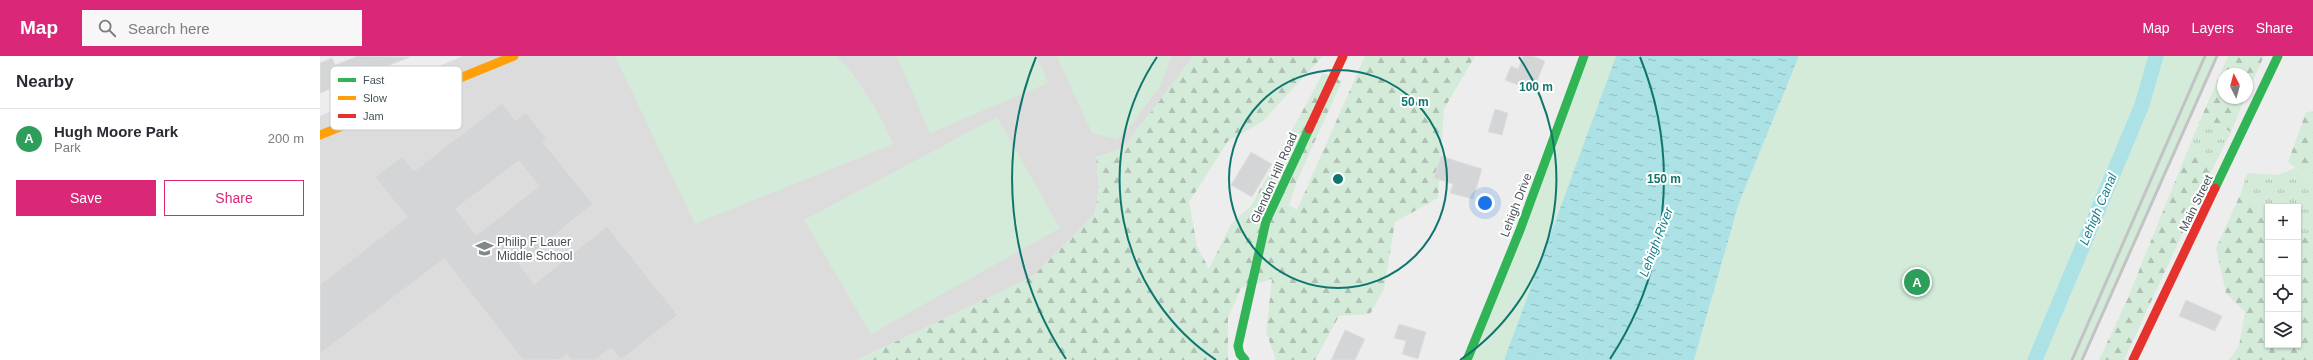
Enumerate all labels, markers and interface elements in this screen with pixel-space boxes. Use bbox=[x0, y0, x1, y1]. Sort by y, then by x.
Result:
search box bbox=[82, 10, 362, 46]
text: Map bbox=[20, 17, 58, 38]
icon: search bbox=[96, 17, 118, 39]
text: Search here bbox=[128, 20, 210, 37]
text: Map bbox=[2142, 20, 2170, 36]
text: Layers bbox=[2192, 20, 2234, 36]
text: Share bbox=[2256, 20, 2293, 36]
legend bbox=[330, 66, 462, 130]
north arrow bbox=[2217, 68, 2253, 104]
text: Nearby bbox=[16, 72, 74, 91]
text: Fast bbox=[363, 74, 384, 86]
text: 100 m bbox=[1519, 80, 1553, 94]
text: Slow bbox=[363, 92, 387, 104]
text: 50 m bbox=[1401, 95, 1429, 109]
text: Jam bbox=[363, 110, 384, 122]
text: Hugh Moore Park bbox=[54, 123, 178, 140]
text: A bbox=[24, 131, 34, 146]
text: 200 m bbox=[268, 131, 304, 146]
street label: Glendon Hill Road bbox=[1248, 131, 1300, 225]
text: Park bbox=[54, 140, 81, 155]
water label: Lehigh Canal bbox=[2076, 170, 2120, 247]
street label: Lehigh Drive bbox=[1497, 171, 1535, 239]
centre of rings bbox=[1331, 172, 1345, 186]
text: 150 m bbox=[1647, 172, 1681, 186]
street label: Main Street bbox=[2176, 172, 2216, 234]
button: Save bbox=[16, 180, 156, 216]
button: Share bbox=[164, 180, 304, 216]
your location bbox=[1475, 193, 1495, 213]
map controls bbox=[2265, 204, 2301, 348]
button: + bbox=[2265, 204, 2301, 240]
water label: Lehigh River bbox=[1636, 205, 1676, 279]
place label: Philip F Lauer Middle School bbox=[497, 235, 572, 263]
school or university icon: Philip F Lauer Middle School bbox=[474, 239, 494, 259]
button: − bbox=[2265, 240, 2301, 276]
pin: A bbox=[1904, 267, 1930, 297]
button: locate bbox=[2265, 276, 2301, 312]
button: layers bbox=[2265, 312, 2301, 348]

